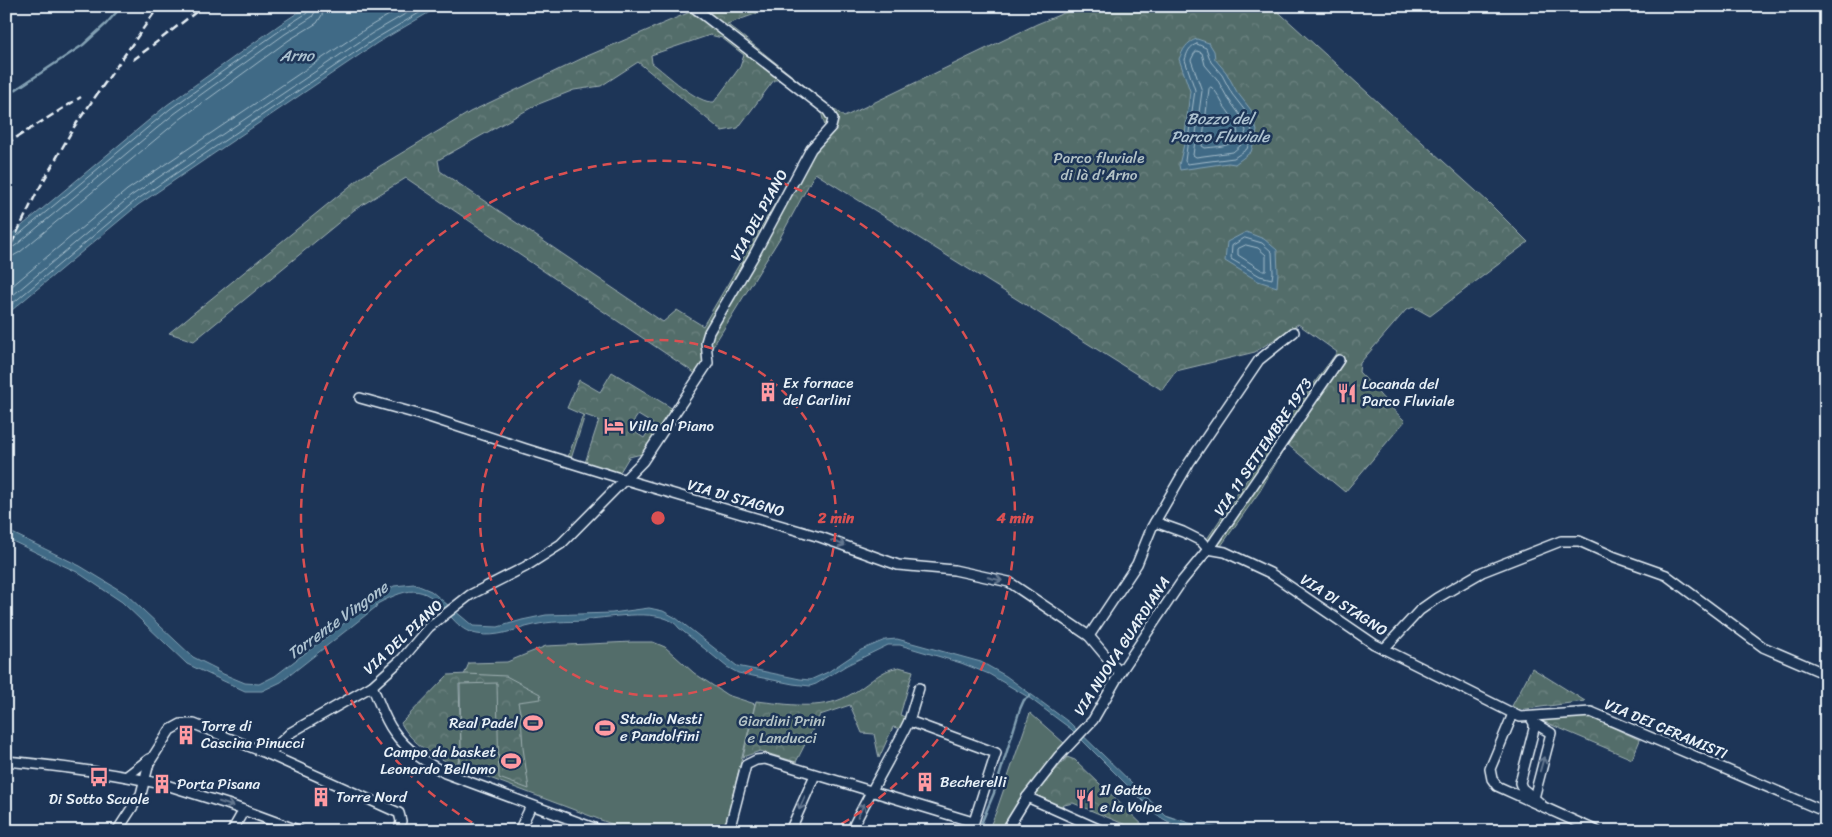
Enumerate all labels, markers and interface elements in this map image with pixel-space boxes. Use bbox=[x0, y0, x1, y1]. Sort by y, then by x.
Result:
water label: Arno bbox=[279, 41, 316, 70]
water label: Bozzo del Parco Fluviale bbox=[1171, 104, 1272, 151]
park label: Parco fluviale di là d'Arno bbox=[1054, 145, 1144, 188]
street label: VIA DEL PIANO bbox=[723, 164, 795, 266]
place label: Ex fornace del Carlini bbox=[783, 370, 854, 413]
place label: Locanda del Parco Fluviale bbox=[1362, 371, 1454, 414]
street label: VIA 11 SETTEMBRE 1973 bbox=[1207, 372, 1319, 522]
building icon: Ex fornace del Carlini bbox=[757, 381, 779, 403]
restaurant icon: Locanda del Parco Fluviale bbox=[1336, 382, 1358, 404]
place label: Villa al Piano bbox=[629, 413, 715, 439]
hotel icon: Villa al Piano bbox=[603, 415, 625, 437]
street label: VIA DI STAGNO bbox=[684, 472, 788, 524]
text: 2 min bbox=[817, 505, 855, 531]
text: 4 min bbox=[995, 505, 1034, 531]
centre of rings bbox=[649, 509, 667, 527]
one-way arrow bbox=[830, 539, 845, 548]
street label: VIA DI STAGNO bbox=[1295, 567, 1393, 643]
street label: VIA NUOVA GUARDIANA bbox=[1067, 571, 1177, 721]
water label: Torrente Vingone bbox=[280, 572, 396, 667]
one-way arrow bbox=[987, 575, 1003, 584]
street label: VIA DEL PIANO bbox=[357, 593, 449, 681]
street label: VIA DEI CERAMISTI bbox=[1600, 691, 1732, 767]
place label: Stadio Nesti e Pandolfini bbox=[620, 706, 703, 749]
park label: Giardini Prini e Landucci bbox=[738, 708, 826, 751]
place label: Real Padel bbox=[449, 710, 519, 736]
sports icon: Real Padel bbox=[522, 712, 544, 734]
place label: Torre di Cascina Pinucci bbox=[201, 713, 305, 756]
sports icon: Stadio Nesti e Pandolfini bbox=[594, 717, 616, 739]
building icon: Torre di Cascina Pinucci bbox=[175, 724, 197, 746]
place label: Campo da basket Leonardo Bellomo bbox=[380, 739, 496, 782]
sports icon: Campo da basket Leonardo Bellomo bbox=[500, 750, 522, 772]
one-way arrow bbox=[1538, 757, 1548, 773]
bus stop icon: Di Sotto Scuole bbox=[88, 766, 110, 788]
place label: Becherelli bbox=[940, 769, 1007, 795]
place label: Porta Pisana bbox=[177, 771, 261, 797]
building icon: Becherelli bbox=[914, 771, 936, 793]
building icon: Porta Pisana bbox=[151, 773, 173, 795]
place label: Il Gatto e la Volpe bbox=[1099, 777, 1163, 820]
place label: Torre Nord bbox=[336, 784, 408, 810]
place label: Di Sotto Scuole bbox=[49, 786, 149, 812]
building icon: Torre Nord bbox=[310, 786, 332, 808]
restaurant icon: Il Gatto e la Volpe bbox=[1074, 788, 1096, 810]
one-way arrow bbox=[797, 795, 807, 810]
one-way arrow bbox=[218, 800, 233, 809]
one-way arrow bbox=[857, 803, 866, 818]

